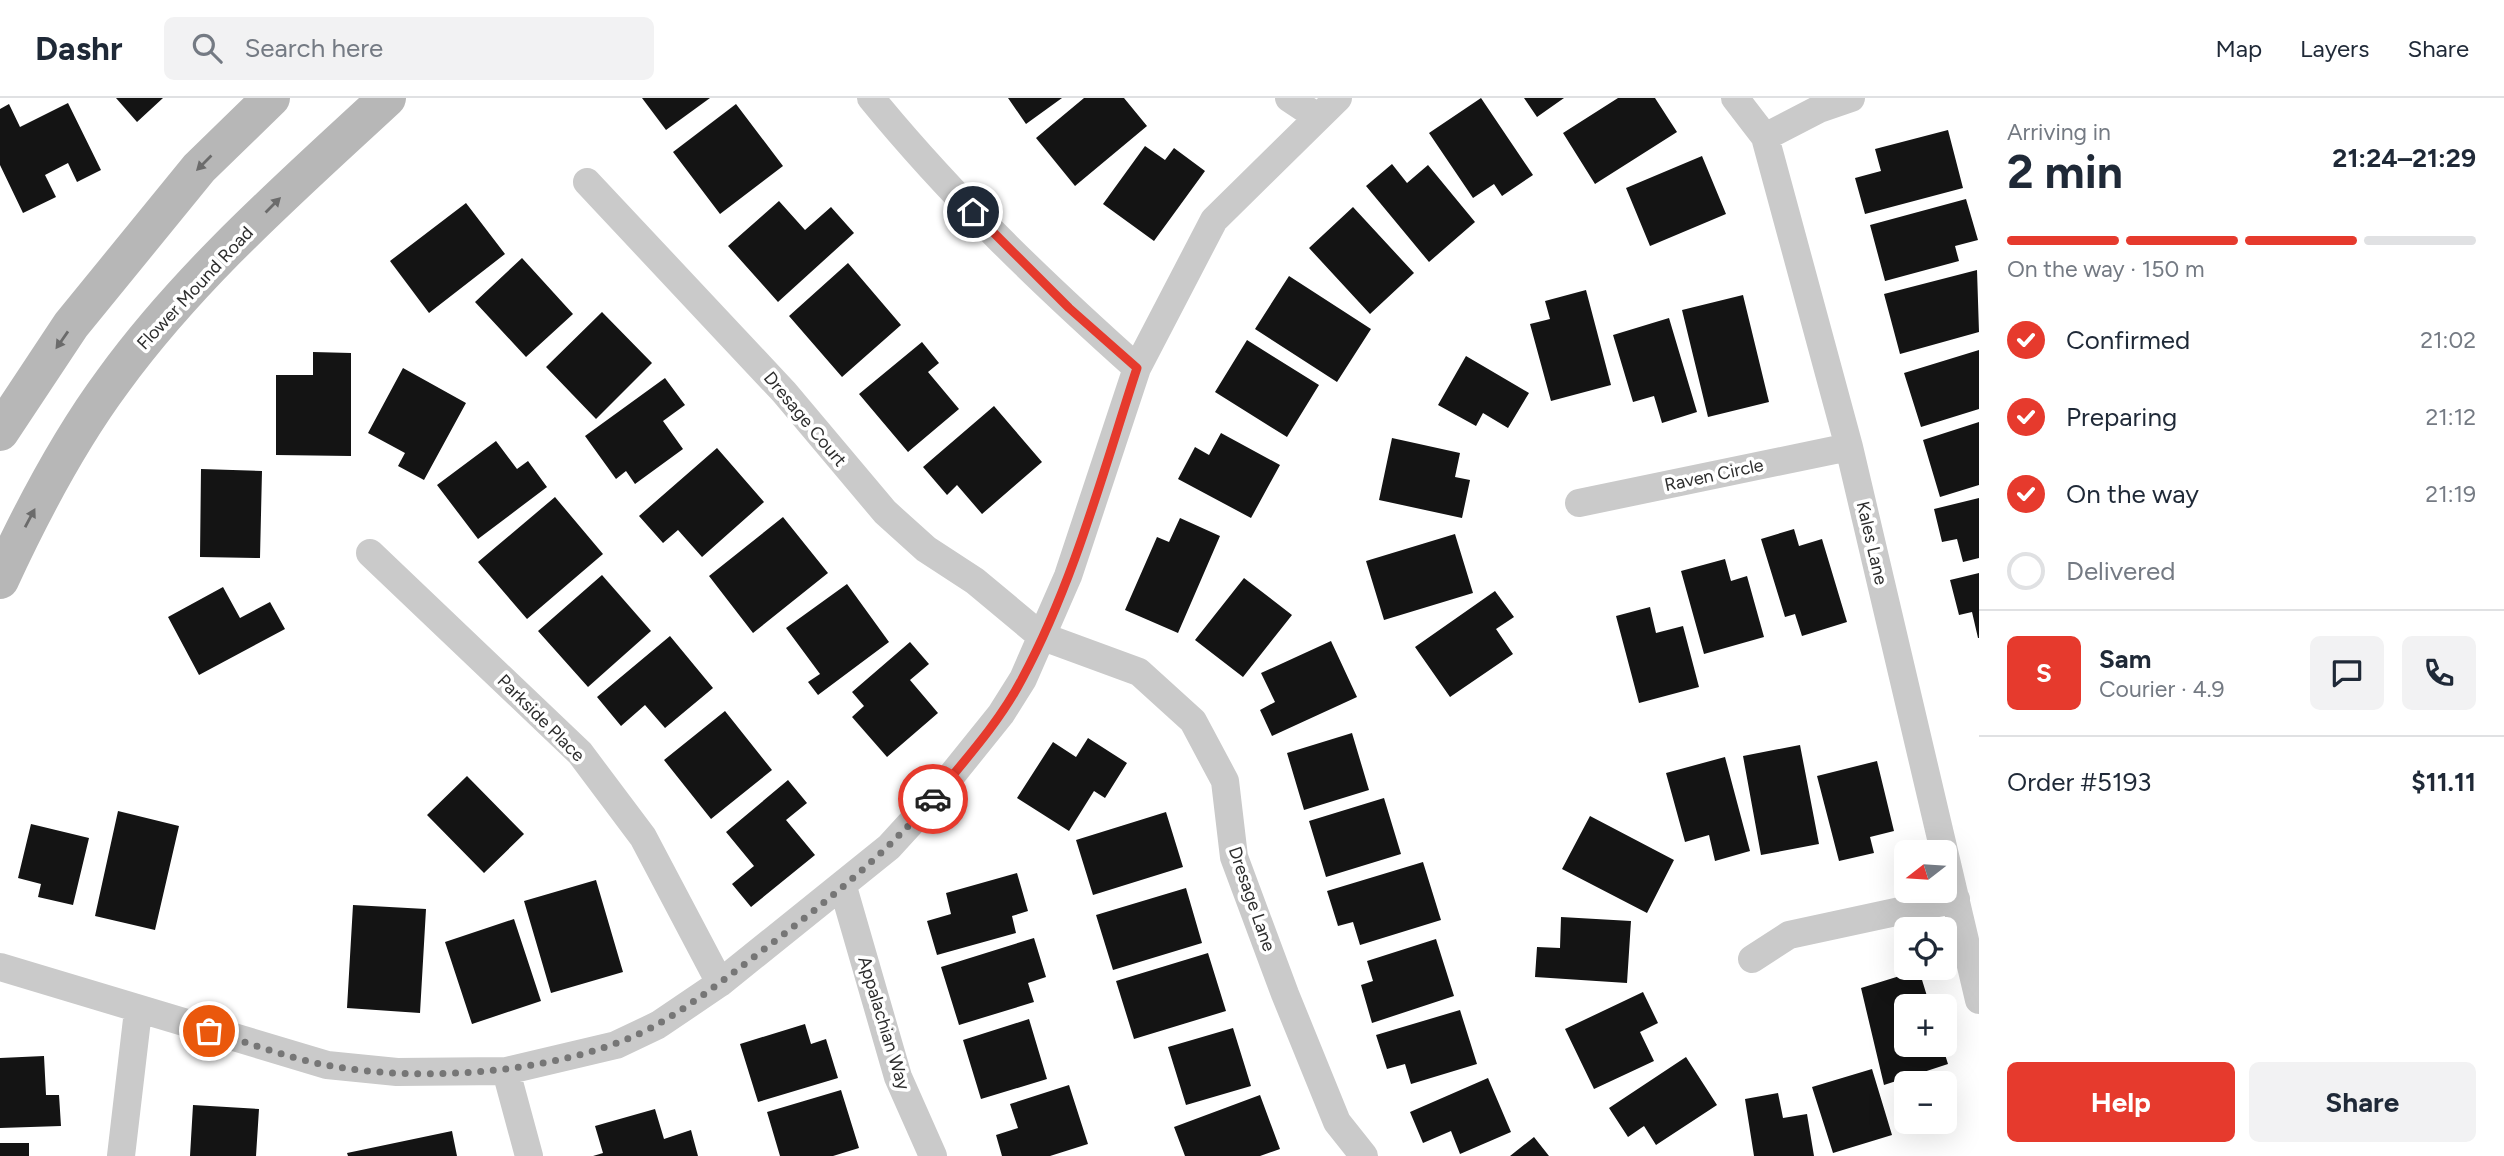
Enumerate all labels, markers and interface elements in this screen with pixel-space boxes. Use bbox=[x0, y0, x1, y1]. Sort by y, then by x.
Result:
search box bbox=[164, 17, 654, 80]
text: Dashr bbox=[35, 29, 122, 68]
icon: search bbox=[188, 29, 226, 67]
text: Search here bbox=[244, 32, 383, 64]
text: Map bbox=[2215, 34, 2262, 63]
text: Layers bbox=[2300, 34, 2369, 63]
text: Share bbox=[2407, 34, 2469, 63]
text: Arriving in bbox=[2007, 118, 2111, 146]
text: 21:24–21:29 bbox=[2332, 142, 2476, 174]
text: 2 min bbox=[2007, 144, 2123, 200]
one-way arrow bbox=[197, 154, 213, 171]
pin bbox=[943, 182, 1003, 242]
icon: home bbox=[954, 193, 992, 231]
one-way arrow bbox=[264, 197, 280, 214]
street label: Flower Mound Road bbox=[132, 222, 258, 354]
text: On the way · 150 m bbox=[2007, 255, 2204, 283]
icon: check bbox=[2007, 321, 2045, 359]
text: Confirmed bbox=[2066, 324, 2190, 356]
text: 21:02 bbox=[2420, 326, 2476, 354]
one-way arrow bbox=[55, 330, 68, 350]
street label: Dresage Court bbox=[759, 367, 851, 471]
icon: check bbox=[2007, 398, 2045, 436]
text: Preparing bbox=[2066, 401, 2177, 433]
text: 21:12 bbox=[2425, 403, 2476, 431]
street label: Raven Circle bbox=[1663, 454, 1766, 496]
icon: check bbox=[2007, 475, 2045, 513]
text: On the way bbox=[2066, 478, 2199, 510]
text: 21:19 bbox=[2425, 480, 2476, 508]
street label: Kales Lane bbox=[1852, 499, 1892, 587]
one-way arrow bbox=[23, 508, 35, 528]
text: Delivered bbox=[2066, 555, 2175, 587]
button: chat bbox=[2310, 636, 2384, 710]
button: phone bbox=[2402, 636, 2476, 710]
text: Sam bbox=[2099, 643, 2151, 675]
text: S bbox=[2036, 657, 2052, 689]
street label: Parkside Place bbox=[493, 670, 589, 766]
text: Courier · 4.9 bbox=[2099, 675, 2225, 703]
courier bbox=[898, 764, 968, 834]
text: Order #5193 bbox=[2007, 766, 2152, 798]
text: $11.11 bbox=[2411, 766, 2476, 798]
icon: car bbox=[914, 780, 952, 818]
north arrow bbox=[1894, 840, 1956, 903]
map controls bbox=[1894, 840, 1957, 1134]
street label: Dresage Lane bbox=[1224, 844, 1280, 954]
button: locate bbox=[1894, 917, 1957, 980]
street label: Appalachian Way bbox=[853, 954, 915, 1093]
button: + bbox=[1894, 994, 1957, 1057]
pin bbox=[179, 1001, 239, 1061]
icon: bag bbox=[190, 1012, 228, 1050]
button: Help bbox=[2007, 1062, 2235, 1142]
button: Share bbox=[2249, 1062, 2476, 1142]
button: − bbox=[1894, 1071, 1957, 1134]

